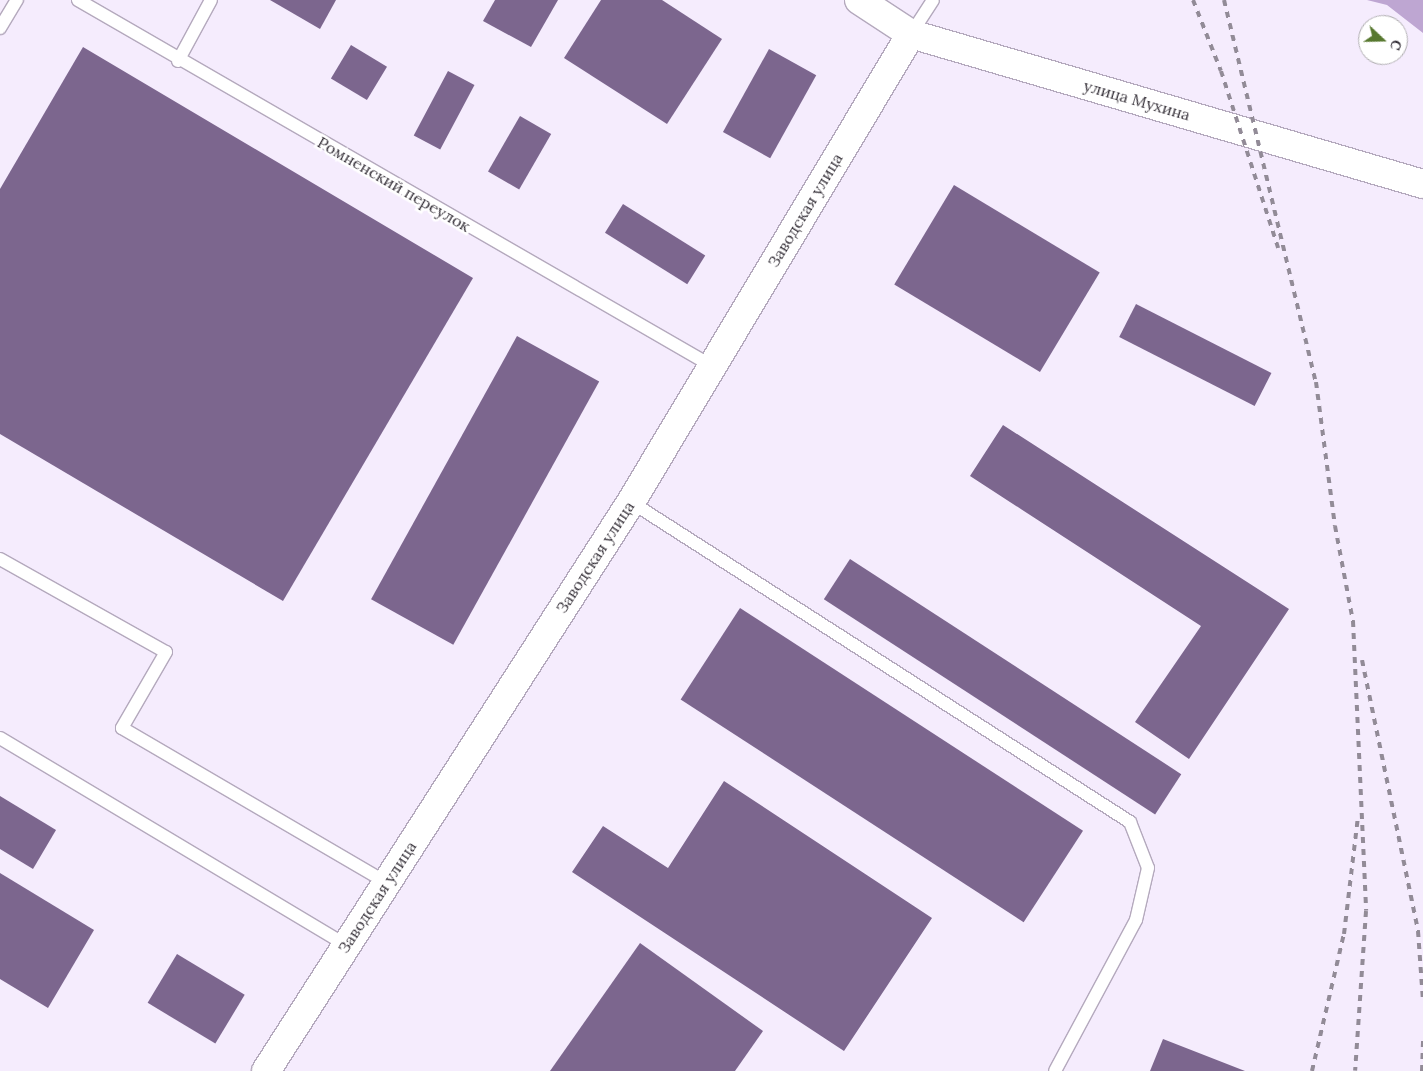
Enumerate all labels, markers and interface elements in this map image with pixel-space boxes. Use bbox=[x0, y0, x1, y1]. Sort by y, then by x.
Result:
north arrow bbox=[1358, 15, 1408, 65]
text: С bbox=[1386, 37, 1406, 53]
street label: улица Мухина bbox=[1081, 76, 1193, 124]
street label: Ромненский переулок bbox=[314, 132, 474, 236]
street label: Заводская улица bbox=[763, 150, 847, 270]
street label: Заводская улица bbox=[552, 497, 638, 617]
street label: Заводская улица bbox=[334, 837, 420, 957]

